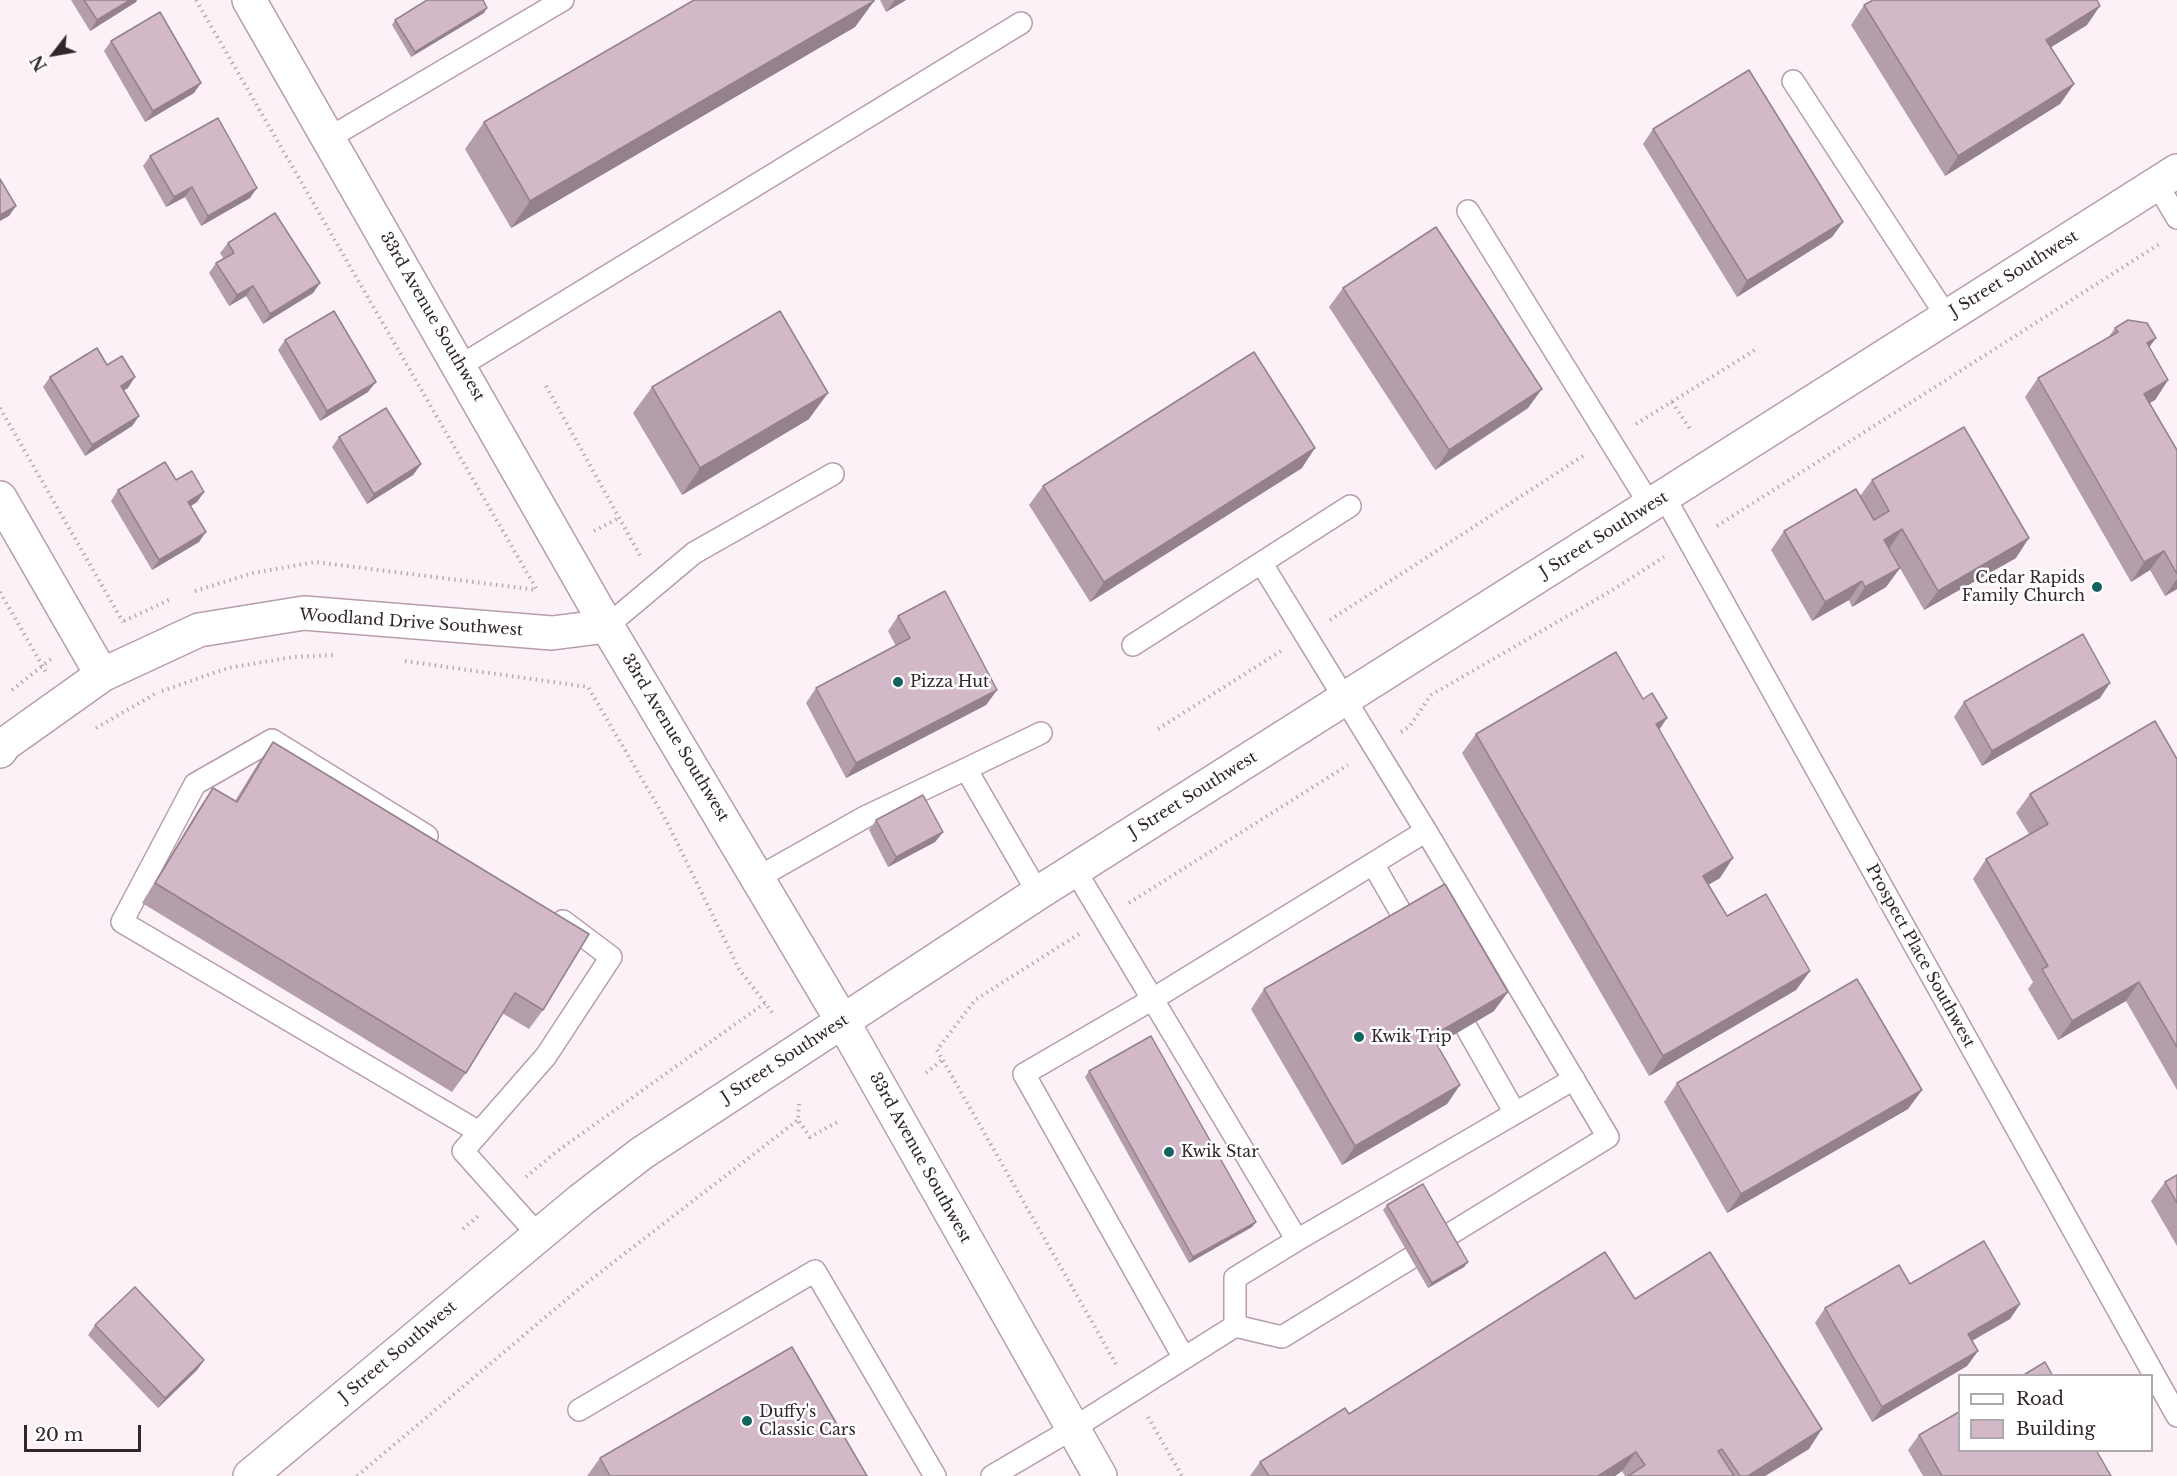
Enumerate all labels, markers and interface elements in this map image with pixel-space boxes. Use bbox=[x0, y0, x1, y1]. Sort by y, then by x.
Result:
north arrow bbox=[24, 24, 84, 84]
text: N bbox=[26, 52, 51, 75]
street label: J Street Southwest bbox=[1946, 227, 2082, 321]
street label: 33rd Avenue Southwest bbox=[376, 229, 488, 405]
street label: J Street Southwest bbox=[1536, 488, 1672, 582]
place label: Cedar Rapids Family Church bbox=[1962, 568, 2085, 606]
marker: Cedar Rapids Family Church bbox=[2090, 580, 2104, 594]
street label: Woodland Drive Southwest bbox=[299, 606, 523, 640]
street label: 33rd Avenue Southwest bbox=[617, 651, 733, 825]
place label: Pizza Hut bbox=[910, 672, 989, 692]
marker: Pizza Hut bbox=[891, 675, 905, 689]
street label: J Street Southwest bbox=[1125, 748, 1261, 842]
street label: Prospect Place Southwest bbox=[1861, 861, 1979, 1051]
street label: J Street Southwest bbox=[718, 1011, 852, 1107]
place label: Kwik Trip bbox=[1371, 1027, 1452, 1047]
marker: Kwik Trip bbox=[1352, 1030, 1366, 1044]
street label: 33rd Avenue Southwest bbox=[865, 1069, 975, 1247]
place label: Kwik Star bbox=[1181, 1142, 1259, 1162]
marker: Kwik Star bbox=[1162, 1145, 1176, 1159]
street label: J Street Southwest bbox=[335, 1297, 461, 1407]
legend bbox=[1958, 1374, 2153, 1452]
text: Road bbox=[2016, 1388, 2064, 1410]
place label: Duffy's Classic Cars bbox=[759, 1402, 856, 1440]
scale bar bbox=[27, 1413, 144, 1451]
marker: Duffy's Classic Cars bbox=[740, 1414, 754, 1428]
text: Building bbox=[2016, 1418, 2095, 1440]
text: 20 m bbox=[35, 1424, 83, 1446]

